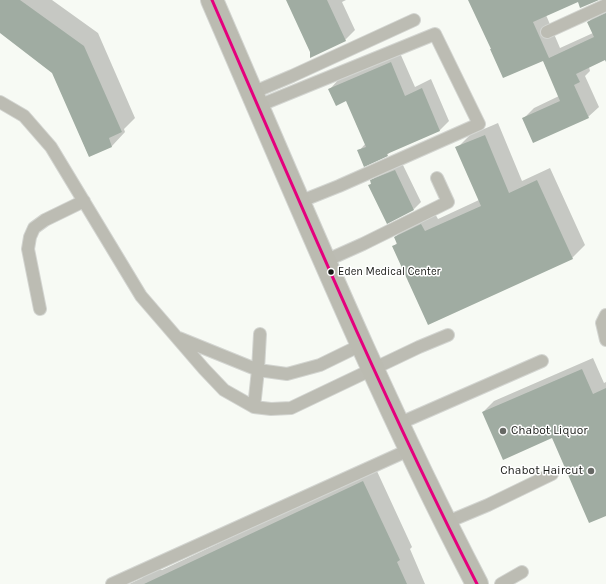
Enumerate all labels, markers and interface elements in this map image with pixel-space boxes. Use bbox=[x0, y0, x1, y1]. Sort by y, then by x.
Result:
place label: Eden Medical Center bbox=[338, 265, 441, 279]
marker: Eden Medical Center bbox=[326, 267, 336, 277]
place label: Chabot Liquor bbox=[511, 424, 588, 438]
marker: Chabot Liquor bbox=[498, 426, 508, 436]
place label: Chabot Haircut bbox=[500, 464, 583, 478]
marker: Chabot Haircut bbox=[586, 466, 596, 476]

